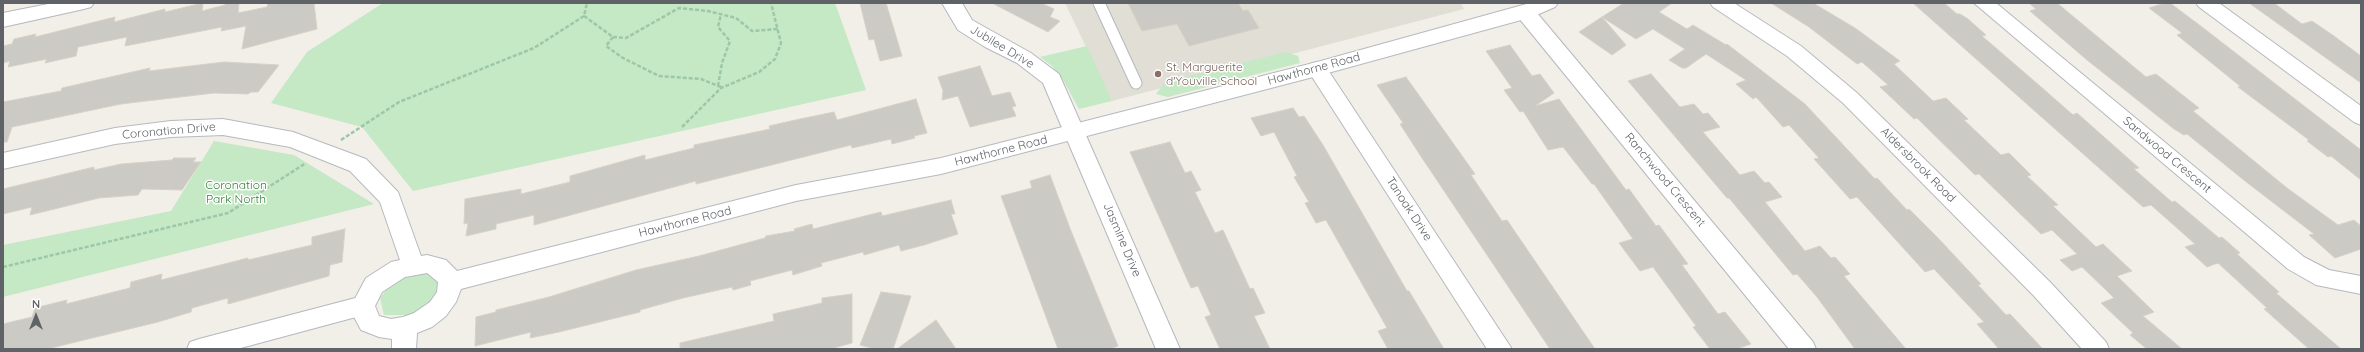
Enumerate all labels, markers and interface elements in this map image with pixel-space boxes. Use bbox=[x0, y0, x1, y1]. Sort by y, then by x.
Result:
street label: Jubilee Drive bbox=[967, 22, 1037, 72]
street label: Hawthorne Road bbox=[1266, 50, 1362, 88]
place label: St. Marguerite d'Youville School bbox=[1166, 60, 1257, 88]
marker: St. Marguerite d'Youville School bbox=[1153, 69, 1163, 79]
street label: Sandwood Crescent bbox=[2120, 114, 2214, 196]
street label: Coronation Drive bbox=[122, 120, 216, 142]
street label: Aldersbrook Road bbox=[1877, 124, 1959, 206]
street label: Ranchwood Crescent bbox=[1622, 130, 1708, 230]
street label: Hawthorne Road bbox=[953, 133, 1049, 169]
street label: Tanoak Drive bbox=[1383, 174, 1435, 244]
park label: Coronation Park North bbox=[205, 178, 267, 206]
street label: Jasmine Drive bbox=[1100, 201, 1144, 279]
street label: Hawthorne Road bbox=[637, 204, 733, 240]
north arrow bbox=[16, 296, 56, 336]
text: N bbox=[32, 297, 40, 311]

